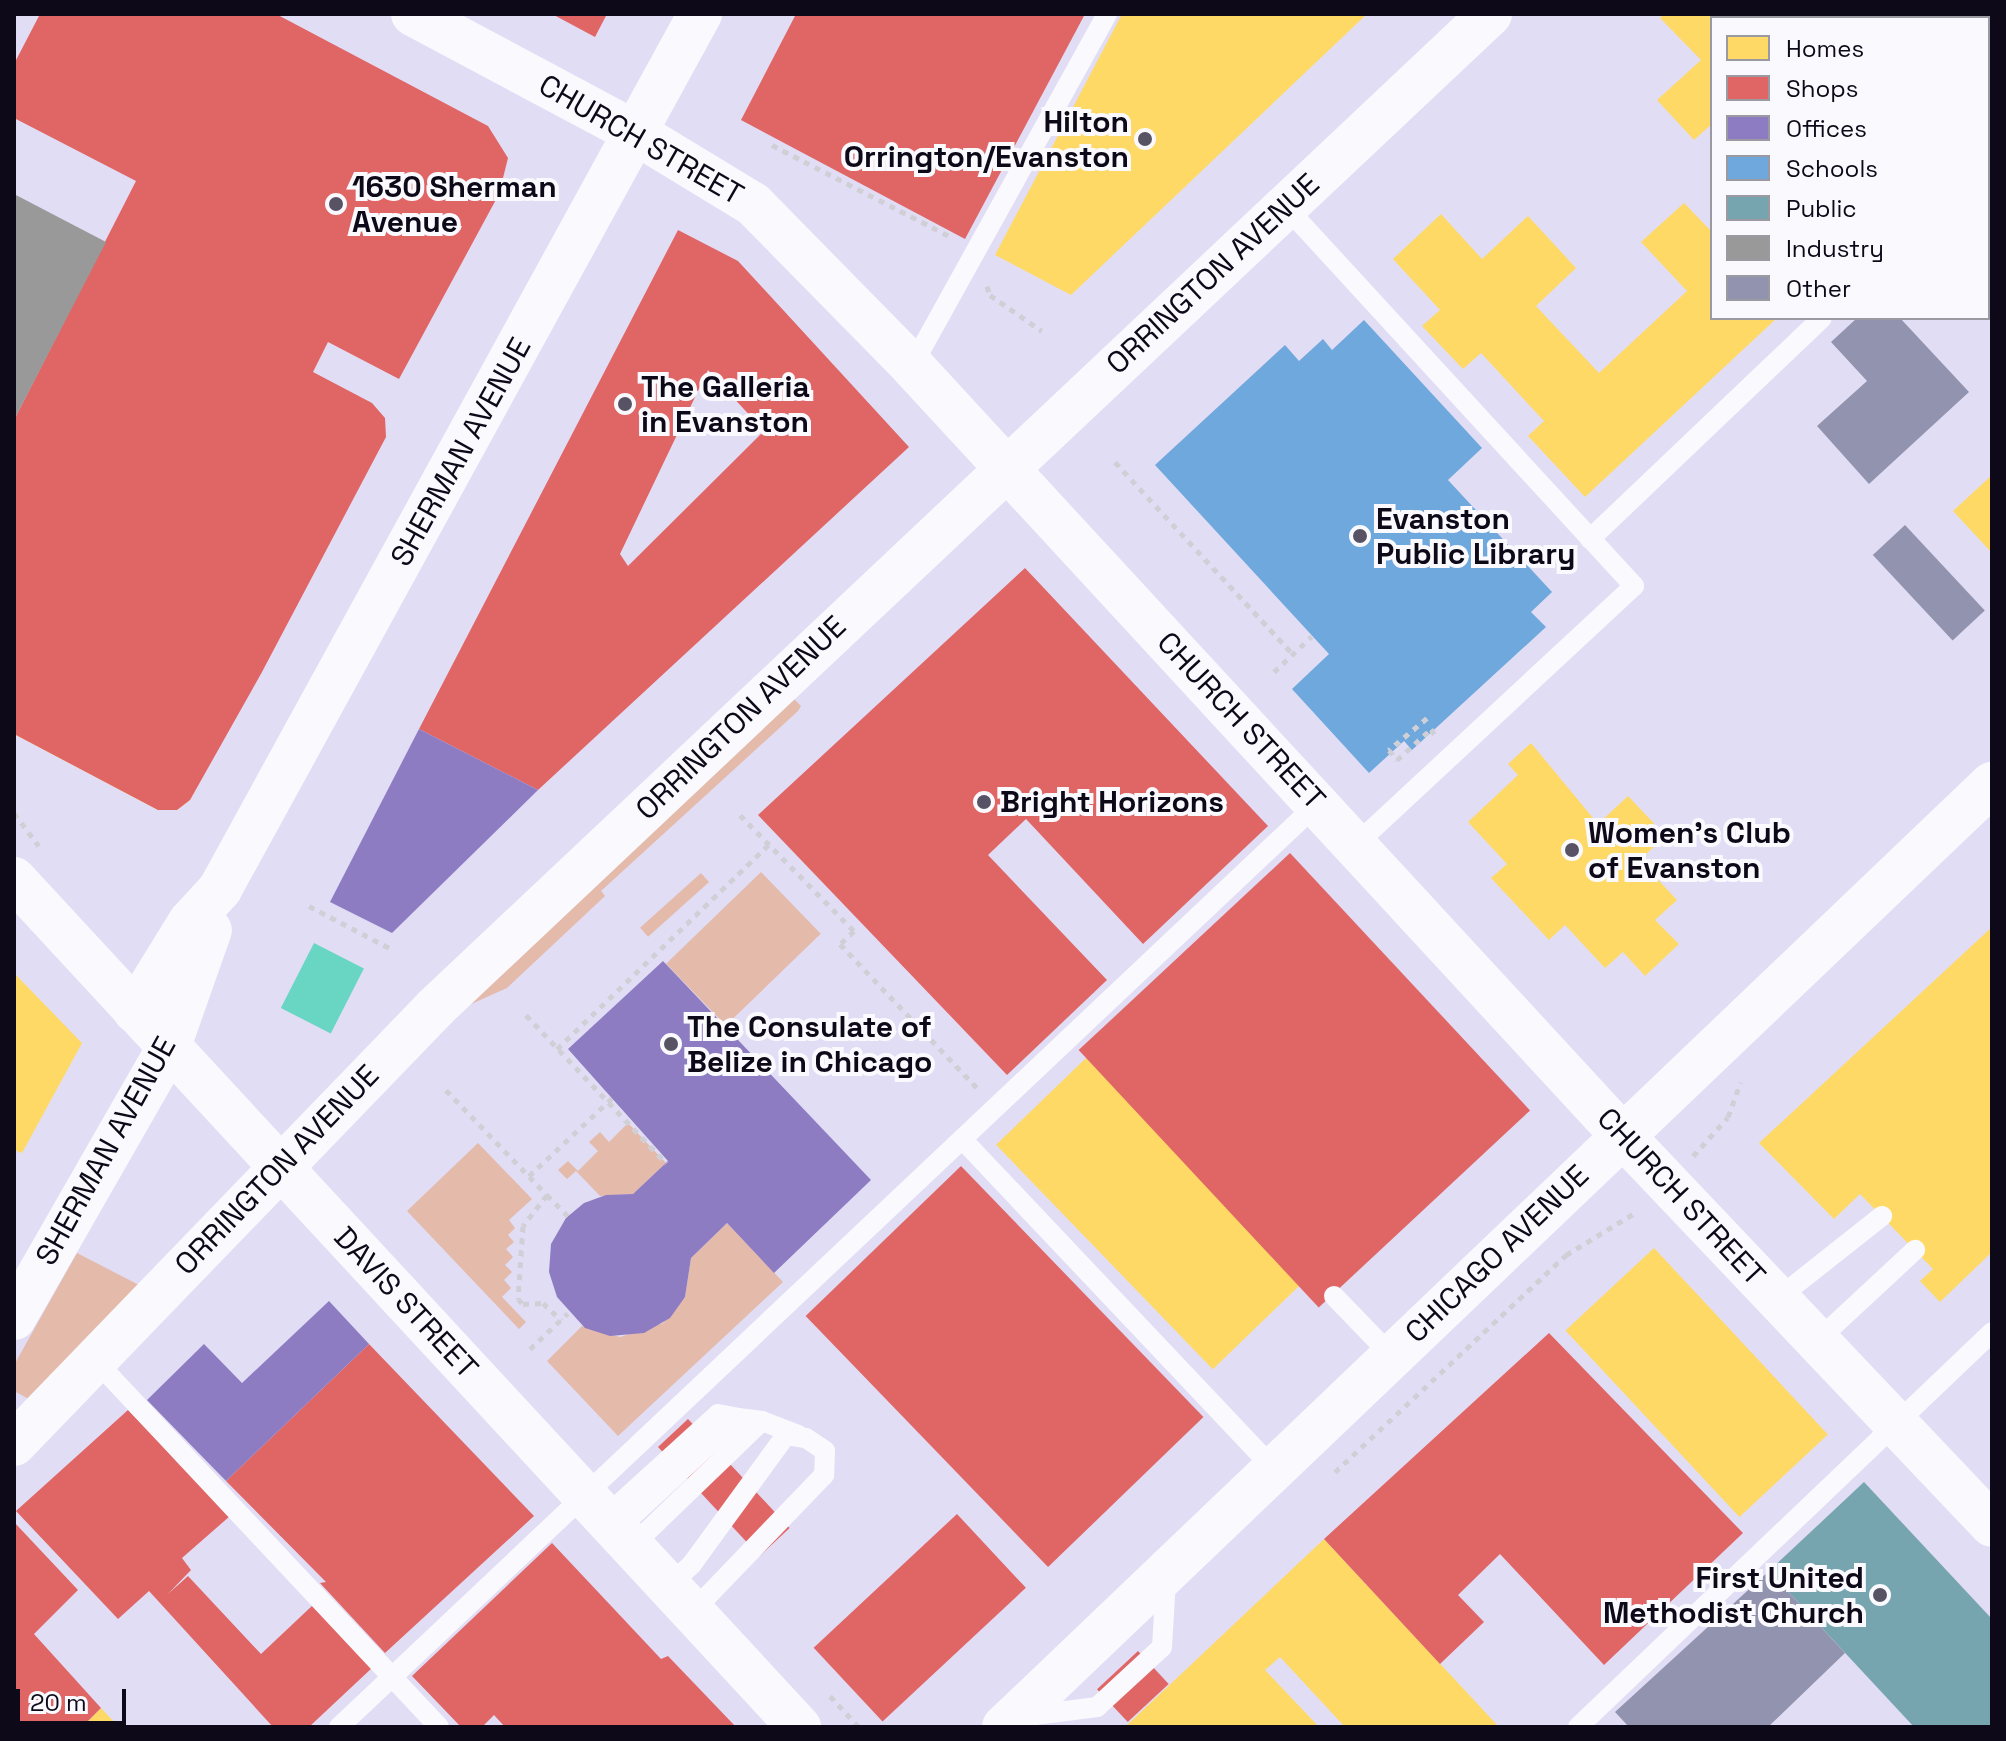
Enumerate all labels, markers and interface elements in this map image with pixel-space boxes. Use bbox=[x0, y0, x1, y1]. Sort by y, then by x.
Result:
legend bbox=[1710, 16, 1990, 320]
text: Homes bbox=[1786, 33, 1864, 64]
street label: CHURCH STREET bbox=[532, 67, 750, 213]
text: Shops bbox=[1786, 73, 1858, 104]
place label: Hilton Orrington/Evanston bbox=[844, 104, 1129, 174]
text: Offices bbox=[1786, 113, 1867, 144]
marker: Hilton Orrington/Evanston bbox=[1136, 130, 1154, 148]
text: Schools bbox=[1786, 153, 1878, 184]
street label: ORRINGTON AVENUE bbox=[1099, 166, 1327, 382]
place label: 1630 Sherman Avenue bbox=[352, 169, 557, 240]
text: Public bbox=[1786, 193, 1857, 224]
marker: 1630 Sherman Avenue bbox=[327, 195, 345, 213]
text: Industry bbox=[1786, 233, 1884, 264]
text: Other bbox=[1786, 273, 1851, 304]
street label: SHERMAN AVENUE bbox=[383, 331, 539, 573]
place label: The Galleria in Evanston bbox=[641, 369, 810, 440]
marker: The Galleria in Evanston bbox=[616, 395, 634, 413]
place label: Evanston Public Library bbox=[1376, 501, 1575, 572]
marker: Evanston Public Library bbox=[1351, 527, 1369, 545]
street label: ORRINGTON AVENUE bbox=[628, 608, 854, 828]
street label: CHURCH STREET bbox=[1149, 625, 1333, 817]
place label: Bright Horizons bbox=[1000, 784, 1224, 820]
marker: Bright Horizons bbox=[975, 793, 993, 811]
place label: Women's Club of Evanston bbox=[1588, 815, 1791, 886]
marker: Women's Club of Evanston bbox=[1563, 841, 1581, 859]
place label: The Consulate of Belize in Chicago bbox=[687, 1009, 932, 1080]
street label: SHERMAN AVENUE bbox=[28, 1030, 184, 1272]
marker: The Consulate of Belize in Chicago bbox=[662, 1035, 680, 1053]
street label: ORRINGTON AVENUE bbox=[167, 1057, 387, 1283]
street label: CHURCH STREET bbox=[1589, 1101, 1773, 1293]
street label: CHICAGO AVENUE bbox=[1398, 1157, 1596, 1351]
street label: DAVIS STREET bbox=[327, 1220, 485, 1386]
place label: First United Methodist Church bbox=[1603, 1560, 1864, 1630]
marker: First United Methodist Church bbox=[1871, 1586, 1889, 1604]
scale bar bbox=[20, 1673, 130, 1723]
text: 20 m bbox=[30, 1687, 87, 1718]

